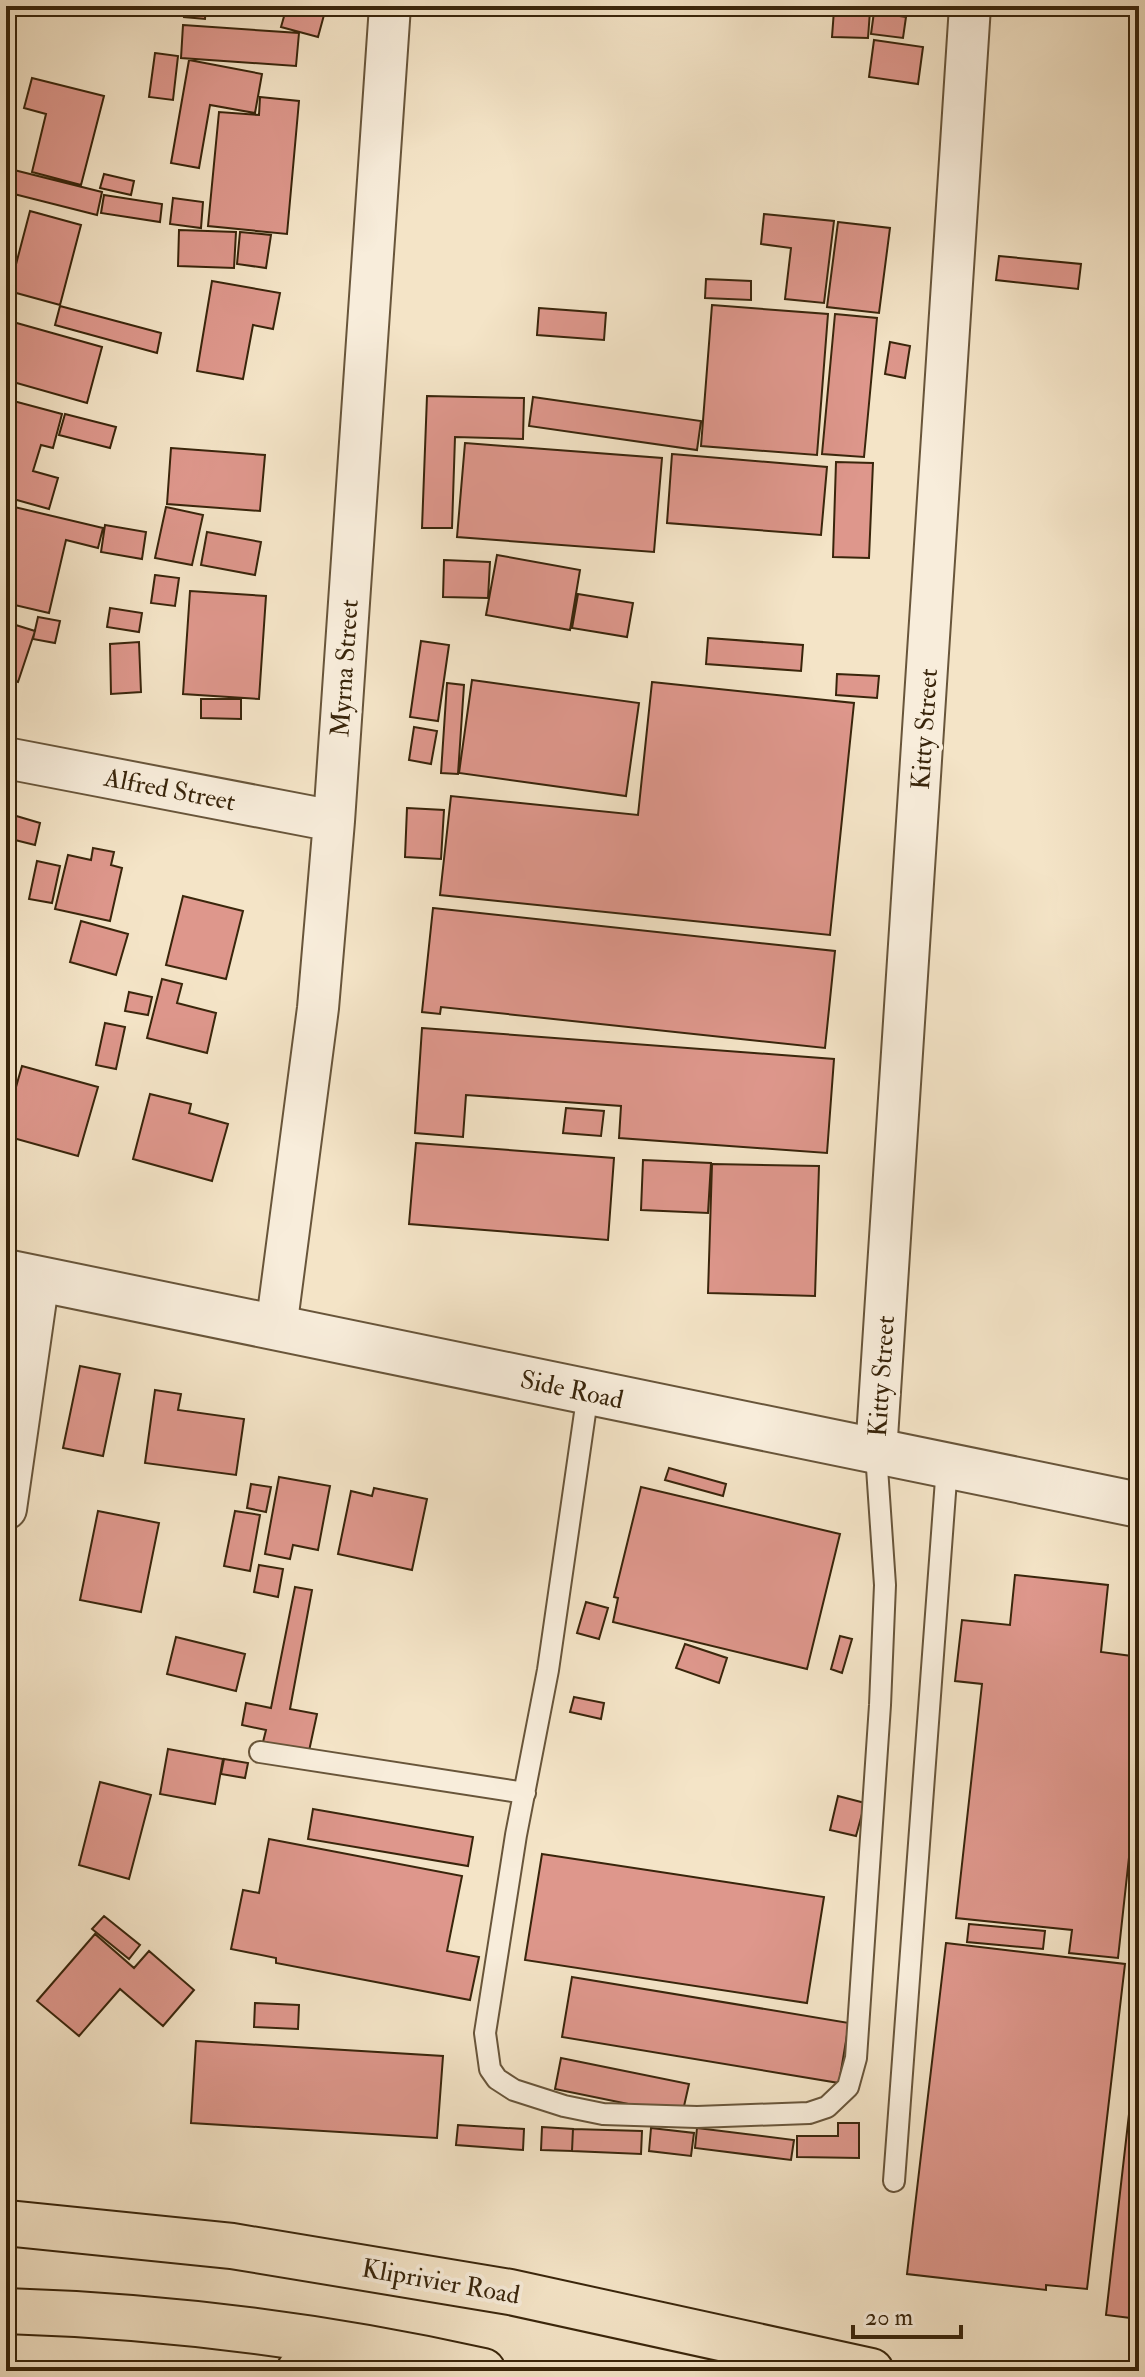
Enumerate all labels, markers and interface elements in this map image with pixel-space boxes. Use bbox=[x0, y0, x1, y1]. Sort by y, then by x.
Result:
street label: Myrna Street bbox=[324, 598, 366, 738]
street label: Kitty Street bbox=[905, 667, 945, 791]
street label: Alfred Street bbox=[100, 761, 238, 818]
street label: Kitty Street bbox=[862, 1314, 902, 1438]
street label: Side Road bbox=[517, 1363, 626, 1417]
street label: Kliprivier Road bbox=[359, 2252, 522, 2313]
scale bar bbox=[853, 2289, 961, 2339]
text: 20 m bbox=[865, 2302, 914, 2333]

